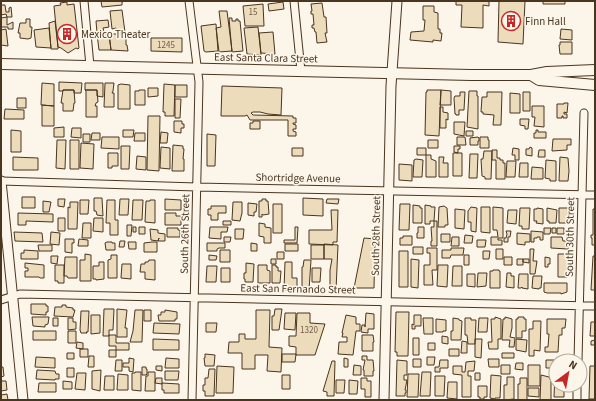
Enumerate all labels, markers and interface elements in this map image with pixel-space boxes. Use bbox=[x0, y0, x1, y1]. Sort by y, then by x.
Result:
house number: 15 bbox=[249, 6, 258, 19]
building icon: Finn Hall bbox=[500, 10, 522, 32]
place label: Finn Hall bbox=[525, 14, 566, 29]
building icon: Mexico Theater bbox=[56, 23, 78, 45]
place label: Mexico Theater bbox=[81, 27, 151, 42]
house number: 1245 bbox=[157, 39, 175, 52]
street label: East Santa Clara Street bbox=[214, 50, 318, 66]
street label: Shortridge Avenue bbox=[255, 170, 341, 186]
street label: South 26th Street bbox=[177, 194, 193, 274]
street label: South 28th Street bbox=[368, 196, 384, 276]
street label: South 30th Street bbox=[562, 197, 578, 277]
street label: East San Fernando Street bbox=[240, 280, 356, 298]
house number: 1320 bbox=[300, 324, 318, 337]
north arrow bbox=[548, 353, 588, 393]
text: N bbox=[566, 357, 580, 373]

